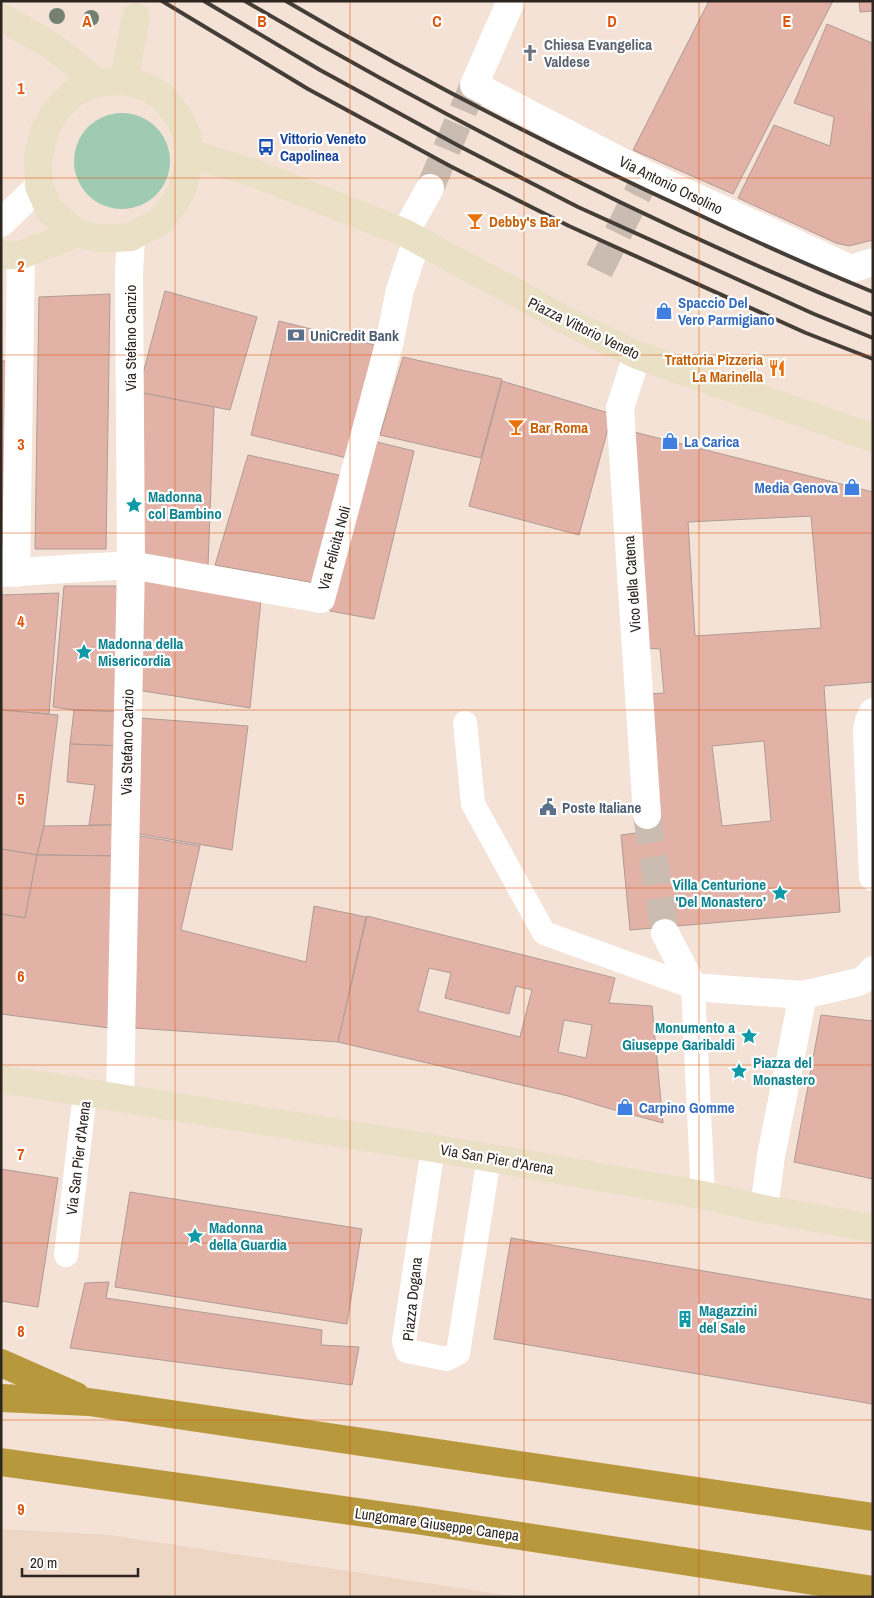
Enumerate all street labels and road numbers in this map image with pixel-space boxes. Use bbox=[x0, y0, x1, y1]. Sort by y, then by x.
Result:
street label: Via Antonio Orsolino bbox=[615, 151, 727, 219]
street label: Via Stefano Canzio bbox=[120, 285, 141, 391]
street label: Piazza Vittorio Veneto bbox=[524, 292, 644, 364]
street label: Via Felicita Noli bbox=[313, 503, 355, 593]
street label: Vico della Catena bbox=[618, 535, 646, 633]
street label: Via Stefano Canzio bbox=[116, 688, 138, 795]
street label: Via San Pier d'Arena bbox=[61, 1100, 95, 1216]
street label: Via San Pier d'Arena bbox=[439, 1139, 556, 1179]
street label: Piazza Dogana bbox=[397, 1256, 427, 1342]
street label: Lungomare Giuseppe Canepa bbox=[354, 1502, 521, 1546]

